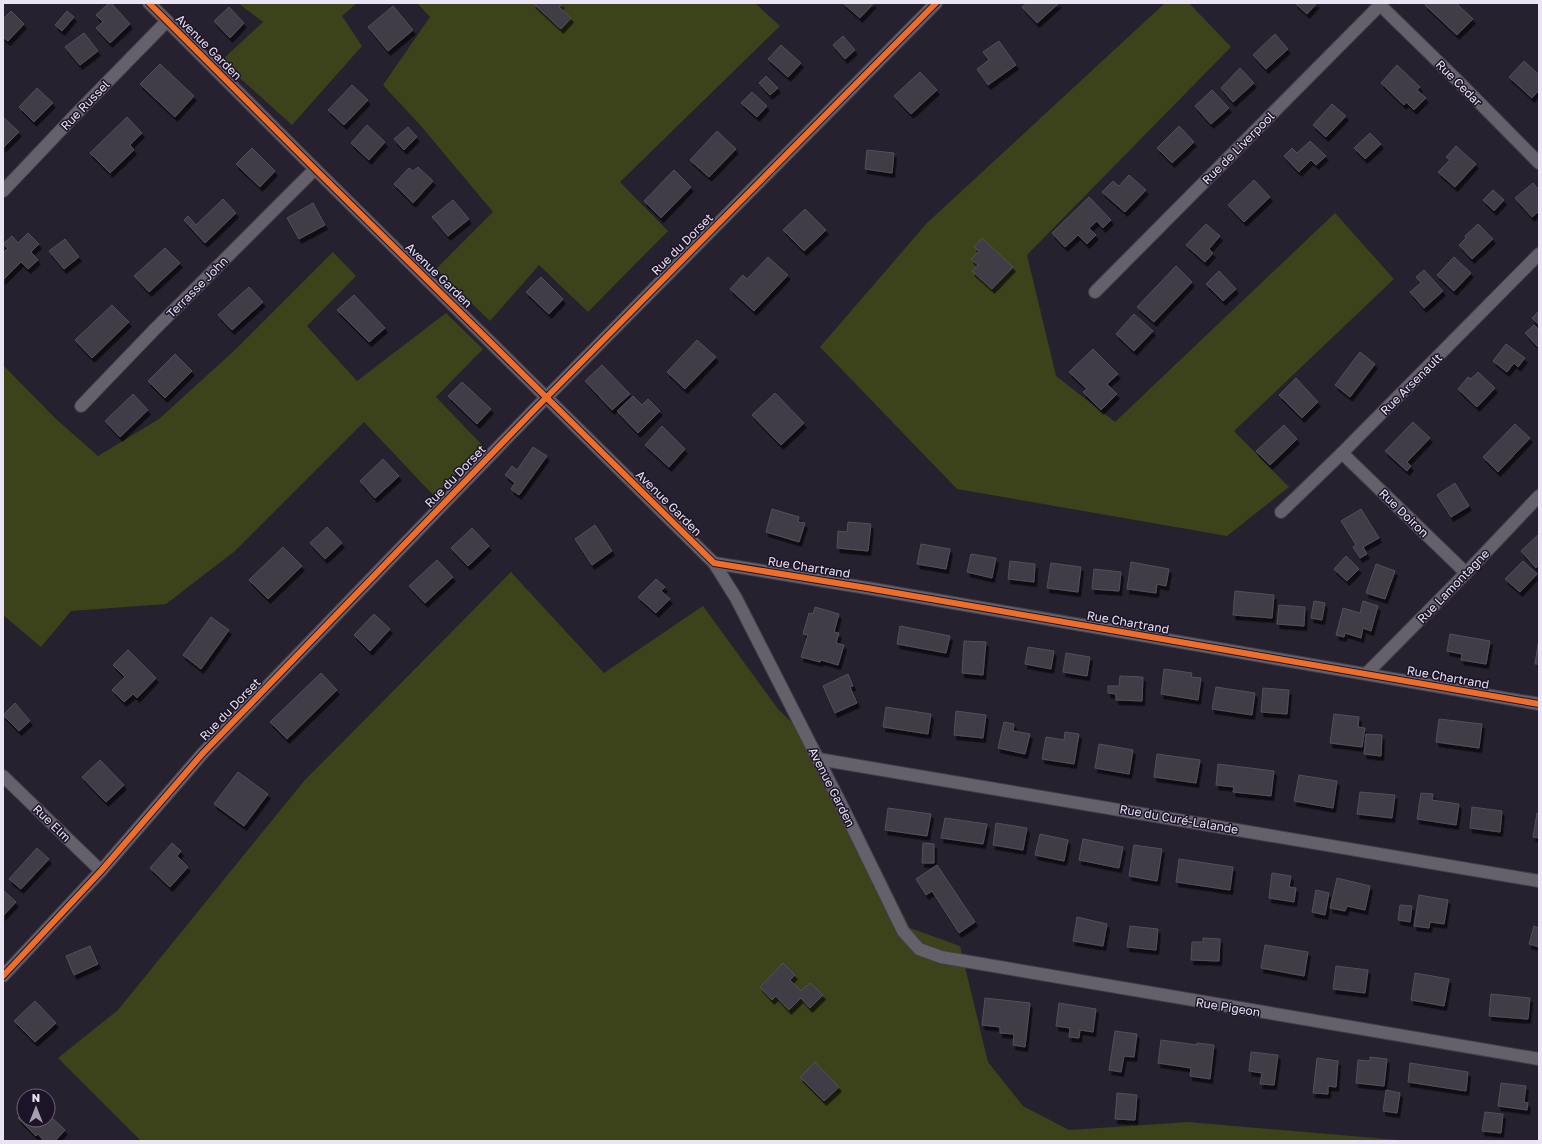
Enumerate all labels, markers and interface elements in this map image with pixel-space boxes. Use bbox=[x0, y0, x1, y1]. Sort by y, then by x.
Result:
street label: Avenue Garden bbox=[173, 11, 245, 83]
street label: Rue Cedar bbox=[1433, 57, 1485, 109]
street label: Rue Russel bbox=[57, 77, 113, 133]
street label: Rue de Liverpool bbox=[1199, 109, 1277, 187]
street label: Rue du Dorset bbox=[648, 210, 716, 278]
street label: Avenue Garden bbox=[403, 239, 475, 311]
street label: Terrasse John bbox=[163, 253, 231, 321]
street label: Rue Arsenault bbox=[1377, 350, 1445, 418]
street label: Rue du Dorset bbox=[421, 441, 489, 510]
street label: Avenue Garden bbox=[633, 467, 705, 539]
street label: Rue Doiron bbox=[1376, 486, 1432, 540]
street label: Rue Lamontagne bbox=[1414, 546, 1492, 626]
street label: Rue Chartrand bbox=[767, 553, 851, 581]
street label: Rue Chartrand bbox=[1086, 607, 1170, 637]
street label: Rue Chartrand bbox=[1406, 662, 1490, 692]
street label: Rue du Dorset bbox=[196, 674, 264, 743]
street label: Avenue Garden bbox=[806, 745, 858, 829]
street label: Rue Elm bbox=[30, 801, 74, 845]
street label: Rue du Curé-Lalande bbox=[1118, 801, 1240, 837]
street label: Rue Pigeon bbox=[1195, 994, 1261, 1020]
north arrow bbox=[16, 1088, 56, 1128]
text: N bbox=[32, 1091, 40, 1104]

